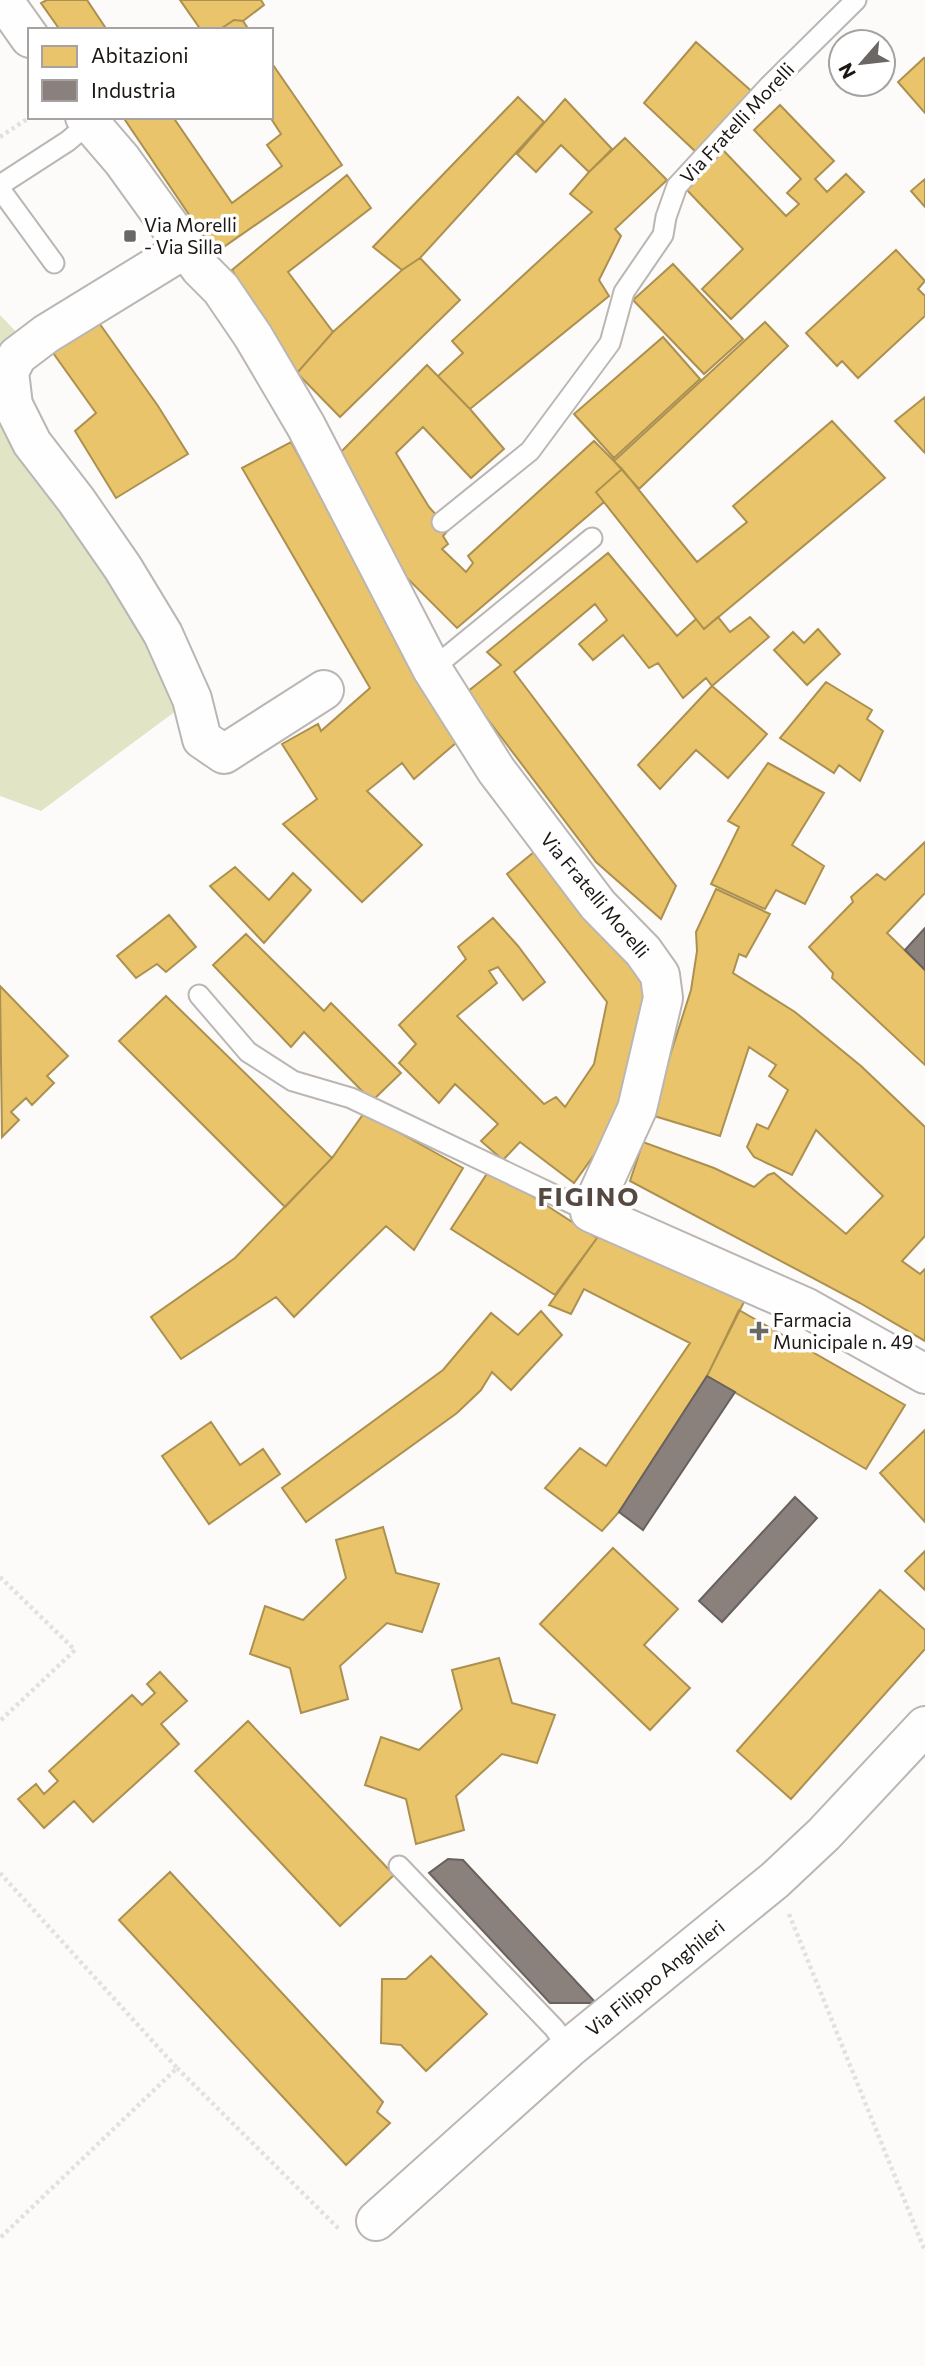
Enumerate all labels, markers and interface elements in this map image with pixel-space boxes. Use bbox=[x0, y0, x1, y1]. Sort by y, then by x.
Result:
legend bbox=[28, 28, 273, 119]
north arrow bbox=[827, 28, 897, 98]
text: Abitazioni bbox=[91, 42, 189, 67]
street label: Via Fratelli Morelli bbox=[675, 58, 798, 188]
text: N bbox=[833, 60, 860, 83]
text: Industria bbox=[91, 77, 176, 102]
place label: Via Morelli - Via Silla bbox=[144, 213, 237, 258]
marker: Via Morelli - Via Silla bbox=[122, 228, 138, 244]
street label: Via Fratelli Morelli bbox=[536, 827, 655, 962]
district label: FIGINO bbox=[538, 1180, 640, 1211]
place label: Farmacia Municipale n. 49 bbox=[773, 1308, 913, 1353]
marker: Farmacia Municipale n. 49 bbox=[751, 1323, 767, 1339]
street label: Via Filippo Anghileri bbox=[581, 1915, 729, 2041]

